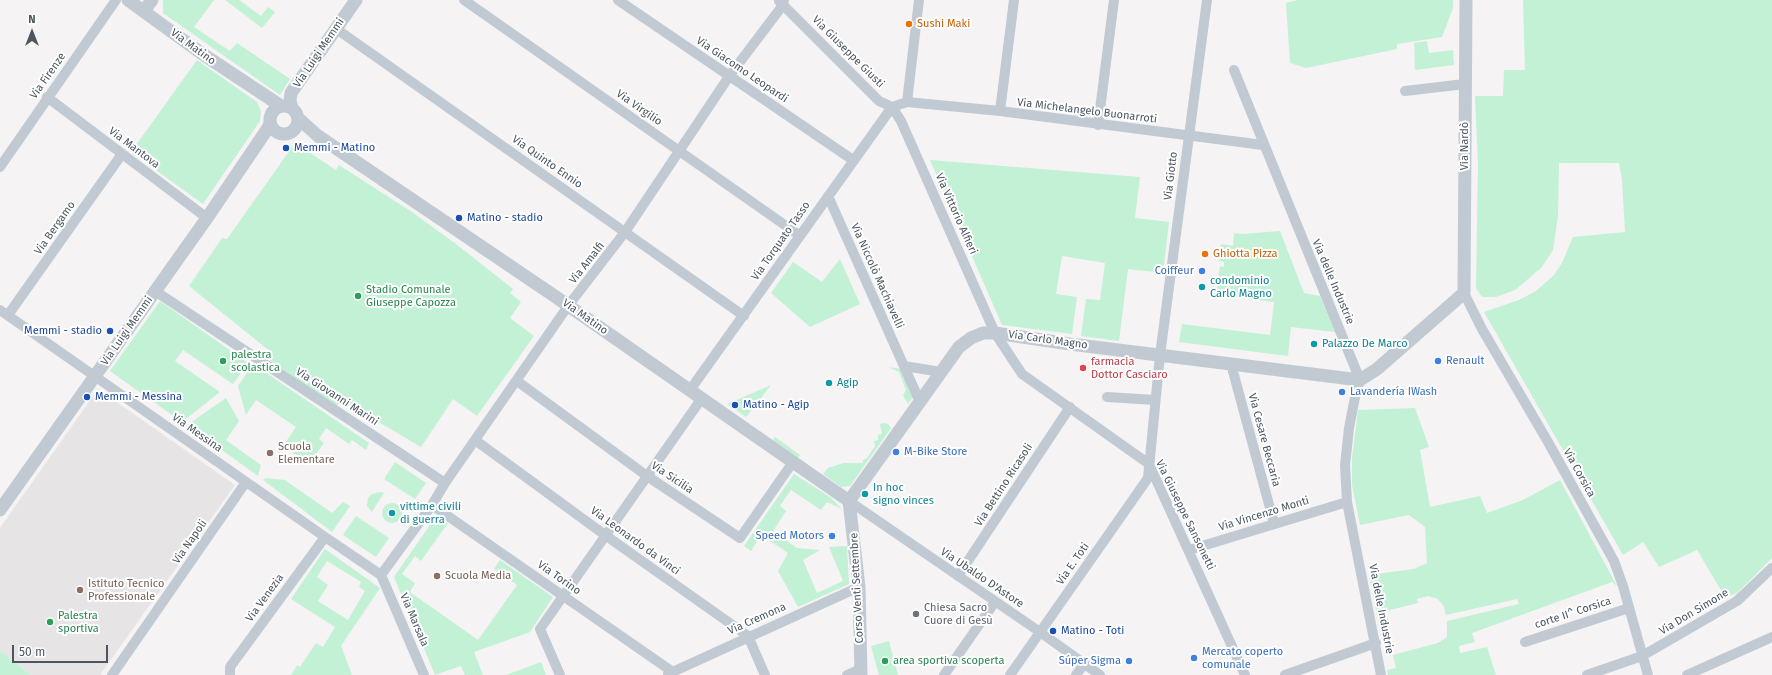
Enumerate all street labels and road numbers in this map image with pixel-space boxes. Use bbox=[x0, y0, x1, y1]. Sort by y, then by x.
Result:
street label: Via Giuseppe Giusti bbox=[809, 13, 887, 91]
street label: Via Luigi Memmi bbox=[291, 16, 347, 90]
street label: Via Matino bbox=[168, 26, 218, 68]
street label: Via Giacomo Leopardi bbox=[694, 34, 790, 106]
street label: Via Firenze bbox=[27, 50, 69, 102]
street label: Via Virgilio bbox=[614, 87, 664, 129]
street label: Via Michelangelo Buonarroti bbox=[1016, 96, 1158, 126]
street label: Via Nardò bbox=[1458, 122, 1472, 170]
street label: Via Mantova bbox=[106, 125, 162, 171]
street label: Via Quinto Ennio bbox=[509, 133, 585, 191]
street label: Via Giotto bbox=[1161, 151, 1181, 201]
street label: Via Vittorio Alfieri bbox=[932, 171, 980, 257]
street label: Via Bergamo bbox=[32, 199, 78, 257]
street label: Via Torquato Tasso bbox=[749, 199, 813, 283]
street label: Via Niccolò Machiavelli bbox=[848, 221, 906, 331]
street label: Via delle Industrie bbox=[1309, 237, 1357, 327]
street label: Via Amalfi bbox=[567, 240, 607, 286]
street label: Via Luigi Memmi bbox=[98, 294, 156, 368]
street label: Via Matino bbox=[560, 297, 610, 337]
street label: Via Carlo Magno bbox=[1008, 328, 1088, 352]
street label: Via Giovanni Marini bbox=[293, 365, 381, 429]
street label: Via Cesare Beccaria bbox=[1245, 392, 1283, 488]
street label: Via Messina bbox=[169, 411, 225, 455]
street label: Via Bettino Ricasoli bbox=[972, 441, 1036, 529]
street label: Via Corsica bbox=[1560, 446, 1598, 500]
street label: Via Giuseppe Sansonetti bbox=[1153, 458, 1217, 572]
street label: Via Sicilia bbox=[648, 459, 696, 497]
street label: Via Vincenzo Monti bbox=[1217, 494, 1311, 534]
street label: Via Leonardo da Vinci bbox=[588, 504, 682, 578]
street label: Via Napoli bbox=[170, 517, 210, 567]
street label: Corso Venti Settembre bbox=[848, 532, 866, 644]
street label: Via E. Toti bbox=[1054, 540, 1092, 588]
street label: Via Ubaldo D'Astore bbox=[938, 545, 1026, 611]
street label: Via Torino bbox=[535, 558, 583, 598]
street label: Via delle Industrie bbox=[1366, 563, 1396, 655]
street label: Via Venezia bbox=[243, 571, 287, 625]
street label: Via Don Simone bbox=[1657, 586, 1731, 638]
street label: Via Marsala bbox=[397, 591, 431, 649]
street label: corte II^ Corsica bbox=[1533, 594, 1613, 632]
street label: Via Cremona bbox=[726, 600, 788, 638]

